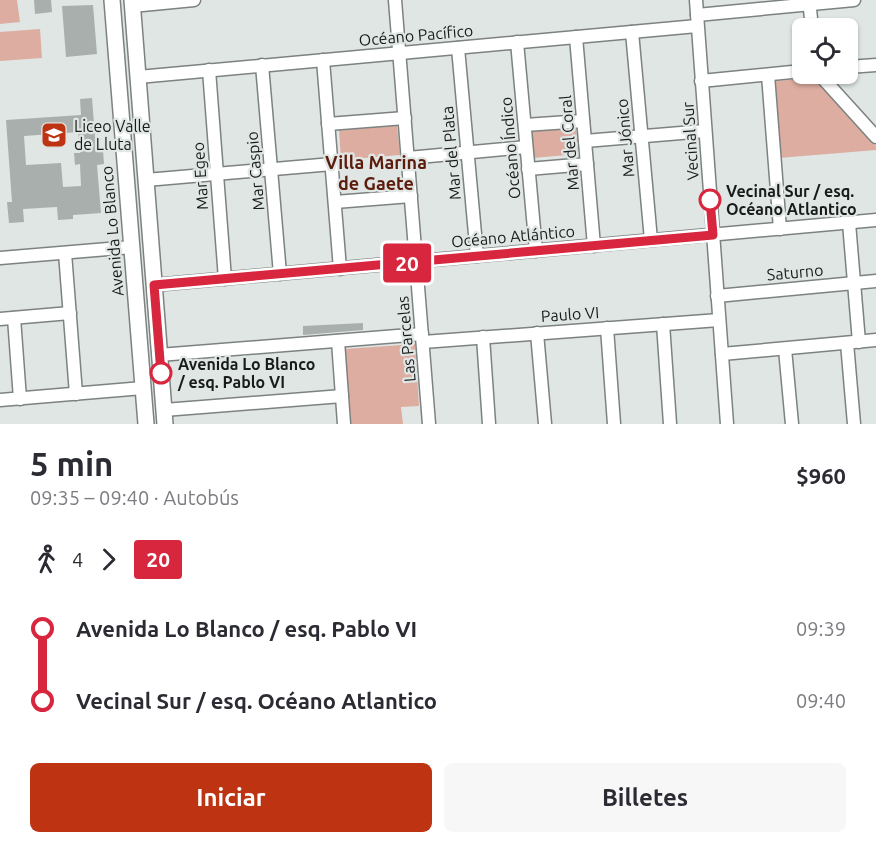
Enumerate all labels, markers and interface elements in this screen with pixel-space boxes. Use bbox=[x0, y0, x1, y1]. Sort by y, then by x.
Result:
map controls bbox=[792, 18, 858, 84]
button: locate bbox=[792, 18, 858, 84]
street label: Océano Pacífico bbox=[358, 21, 474, 49]
street label: Mar del Coral bbox=[556, 95, 582, 191]
street label: Océano Índico bbox=[495, 96, 523, 200]
street label: Mar Jónico bbox=[613, 98, 637, 178]
street label: Vecinal Sur bbox=[678, 101, 702, 181]
street label: Mar del Plata bbox=[438, 105, 464, 201]
place label: Liceo Valle de Lluta bbox=[74, 117, 151, 153]
school or university icon: Liceo Valle de Lluta bbox=[39, 120, 69, 150]
street label: Mar Caspio bbox=[243, 131, 267, 211]
street label: Mar Egeo bbox=[189, 141, 211, 211]
district label: Villa Marina de Gaete bbox=[325, 152, 427, 193]
street label: Avenida Lo Blanco bbox=[97, 165, 127, 297]
place label: Vecinal Sur / esq. Océano Atlantico bbox=[726, 182, 857, 218]
marker: Vecinal Sur / esq. Océano Atlantico bbox=[699, 189, 721, 211]
street label: Océano Atlántico bbox=[450, 222, 576, 250]
line badge: 20 bbox=[380, 244, 434, 282]
text: 20 bbox=[395, 251, 419, 275]
street label: Saturno bbox=[766, 261, 824, 283]
street label: Las Parcelas bbox=[393, 295, 419, 383]
street label: Paulo VI bbox=[540, 303, 600, 325]
place label: Avenida Lo Blanco / esq. Pablo VI bbox=[177, 355, 315, 391]
marker: Avenida Lo Blanco / esq. Pablo VI bbox=[150, 362, 172, 384]
text: 5 min bbox=[30, 445, 113, 482]
text: $960 bbox=[796, 463, 846, 488]
text: 09:35 – 09:40 · Autobús bbox=[30, 486, 239, 509]
icon: walk bbox=[30, 543, 63, 576]
icon: forward bbox=[92, 543, 125, 576]
text: 20 bbox=[146, 547, 170, 571]
text: 4 bbox=[72, 548, 83, 571]
text: Avenida Lo Blanco / esq. Pablo VI bbox=[76, 616, 417, 641]
text: 09:39 bbox=[796, 617, 846, 640]
text: Vecinal Sur / esq. Océano Atlantico bbox=[76, 688, 437, 713]
text: 09:40 bbox=[796, 689, 846, 712]
button: Iniciar bbox=[30, 763, 432, 832]
button: Billetes bbox=[444, 763, 846, 832]

